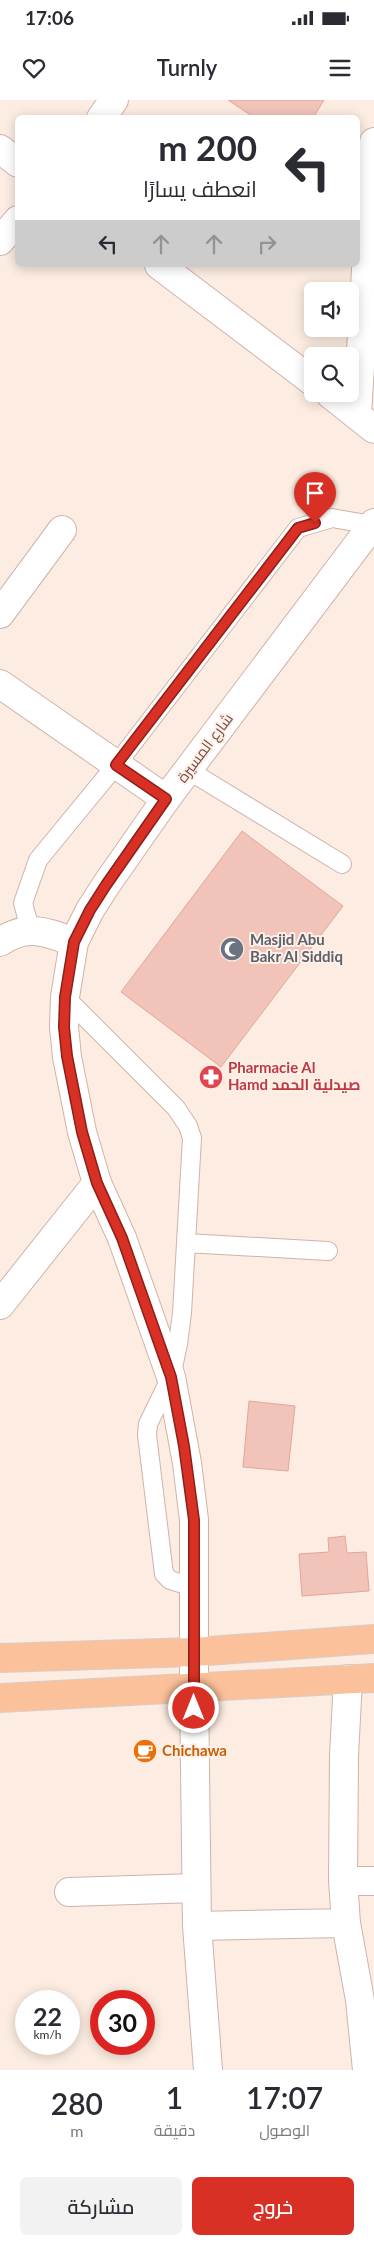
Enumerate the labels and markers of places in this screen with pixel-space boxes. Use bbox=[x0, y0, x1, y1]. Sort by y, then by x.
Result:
pin bbox=[294, 472, 336, 523]
place label: Masjid Abu Bakr Al Siddiq bbox=[250, 930, 343, 965]
mosque icon: Masjid Abu Bakr Al Siddiq bbox=[219, 936, 245, 962]
place label: Pharmacie Al Hamd صيدلية الحمد bbox=[228, 1058, 360, 1093]
pharmacy icon: Pharmacie Al Hamd صيدلية الحمد bbox=[198, 1064, 224, 1090]
cafe icon: Chichawa bbox=[132, 1738, 158, 1764]
place label: Chichawa bbox=[162, 1741, 227, 1759]

